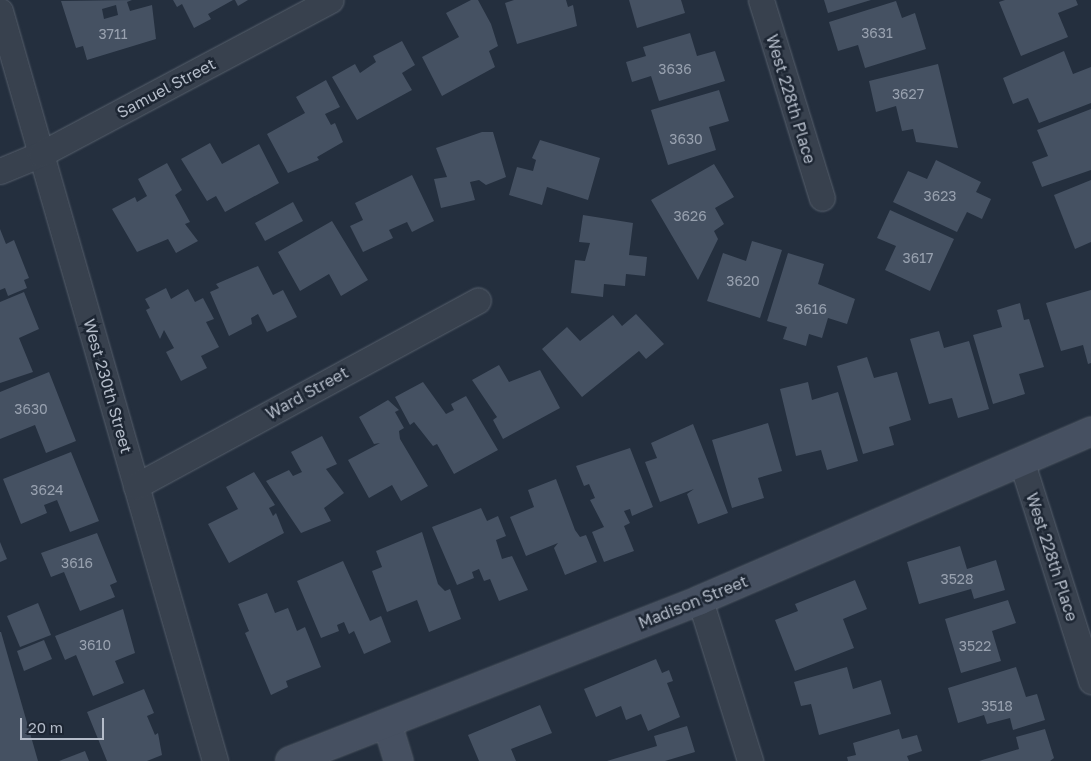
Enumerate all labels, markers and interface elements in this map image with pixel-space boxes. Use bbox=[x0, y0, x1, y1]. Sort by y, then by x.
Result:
house number: 3631 bbox=[861, 25, 893, 41]
house number: 3711 bbox=[98, 26, 128, 42]
street label: West 228th Place bbox=[762, 32, 820, 166]
street label: Samuel Street bbox=[113, 54, 219, 122]
house number: 3636 bbox=[658, 61, 692, 77]
house number: 3627 bbox=[892, 86, 924, 102]
house number: 3630 bbox=[669, 131, 703, 147]
house number: 3623 bbox=[924, 188, 956, 204]
house number: 3626 bbox=[673, 208, 707, 224]
house number: 3617 bbox=[903, 250, 933, 266]
house number: 3620 bbox=[726, 273, 760, 289]
house number: 3616 bbox=[795, 301, 827, 317]
street label: West 230th Street bbox=[80, 317, 136, 455]
street label: Ward Street bbox=[263, 363, 351, 423]
house number: 3630 bbox=[14, 401, 48, 417]
house number: 3624 bbox=[30, 482, 64, 498]
street label: West 228th Place bbox=[1022, 490, 1082, 624]
house number: 3616 bbox=[61, 555, 93, 571]
street label: Madison Street bbox=[636, 571, 750, 633]
house number: 3528 bbox=[941, 571, 973, 587]
house number: 3610 bbox=[79, 637, 111, 653]
house number: 3522 bbox=[959, 638, 991, 654]
house number: 3518 bbox=[981, 698, 1013, 714]
scale bar bbox=[22, 708, 106, 740]
text: 20 m bbox=[28, 718, 63, 736]

